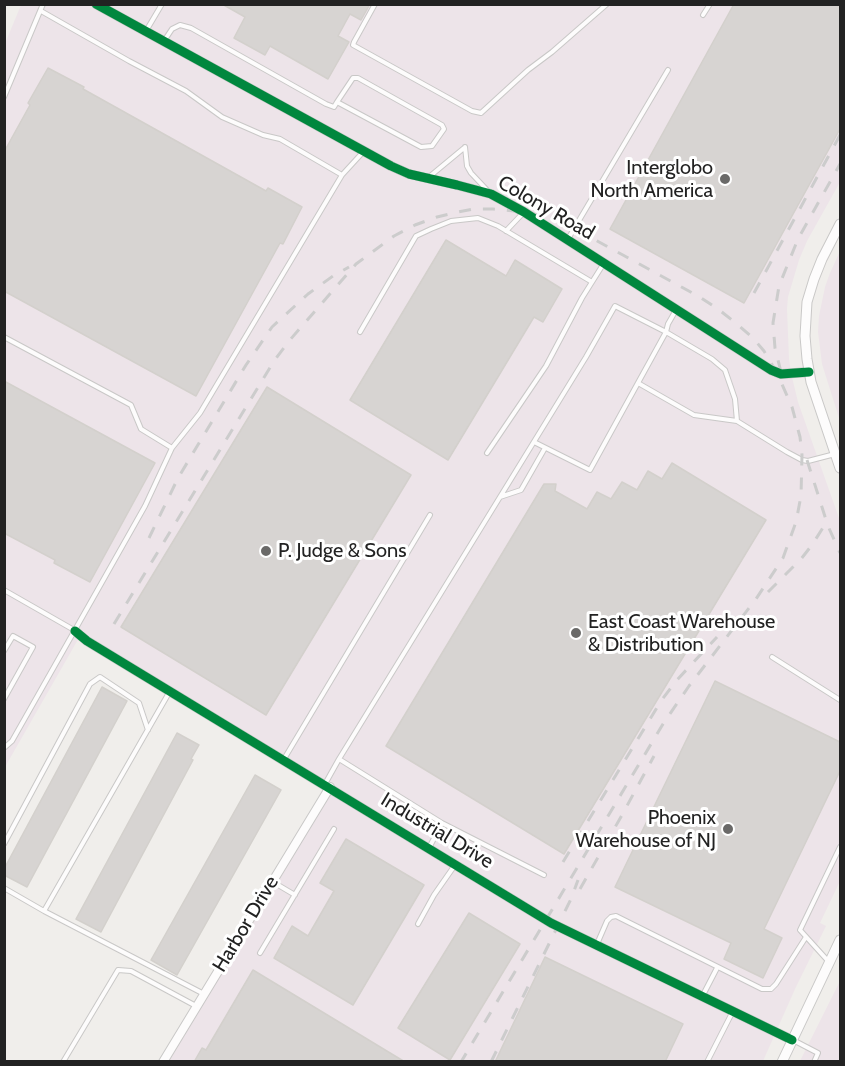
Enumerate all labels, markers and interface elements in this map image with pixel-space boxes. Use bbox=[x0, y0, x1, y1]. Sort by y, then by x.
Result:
place label: Interglobo North America bbox=[590, 156, 713, 203]
street label: Colony Road bbox=[493, 171, 599, 245]
marker: Interglobo North America bbox=[718, 172, 732, 186]
place label: P. Judge & Sons bbox=[278, 539, 406, 563]
marker: P. Judge & Sons bbox=[259, 544, 273, 558]
place label: East Coast Warehouse & Distribution bbox=[588, 610, 775, 657]
marker: East Coast Warehouse & Distribution bbox=[569, 626, 583, 640]
street label: Industrial Drive bbox=[376, 788, 498, 874]
place label: Phoenix Warehouse of NJ bbox=[575, 806, 716, 853]
marker: Phoenix Warehouse of NJ bbox=[721, 822, 735, 836]
street label: Harbor Drive bbox=[208, 872, 284, 976]

